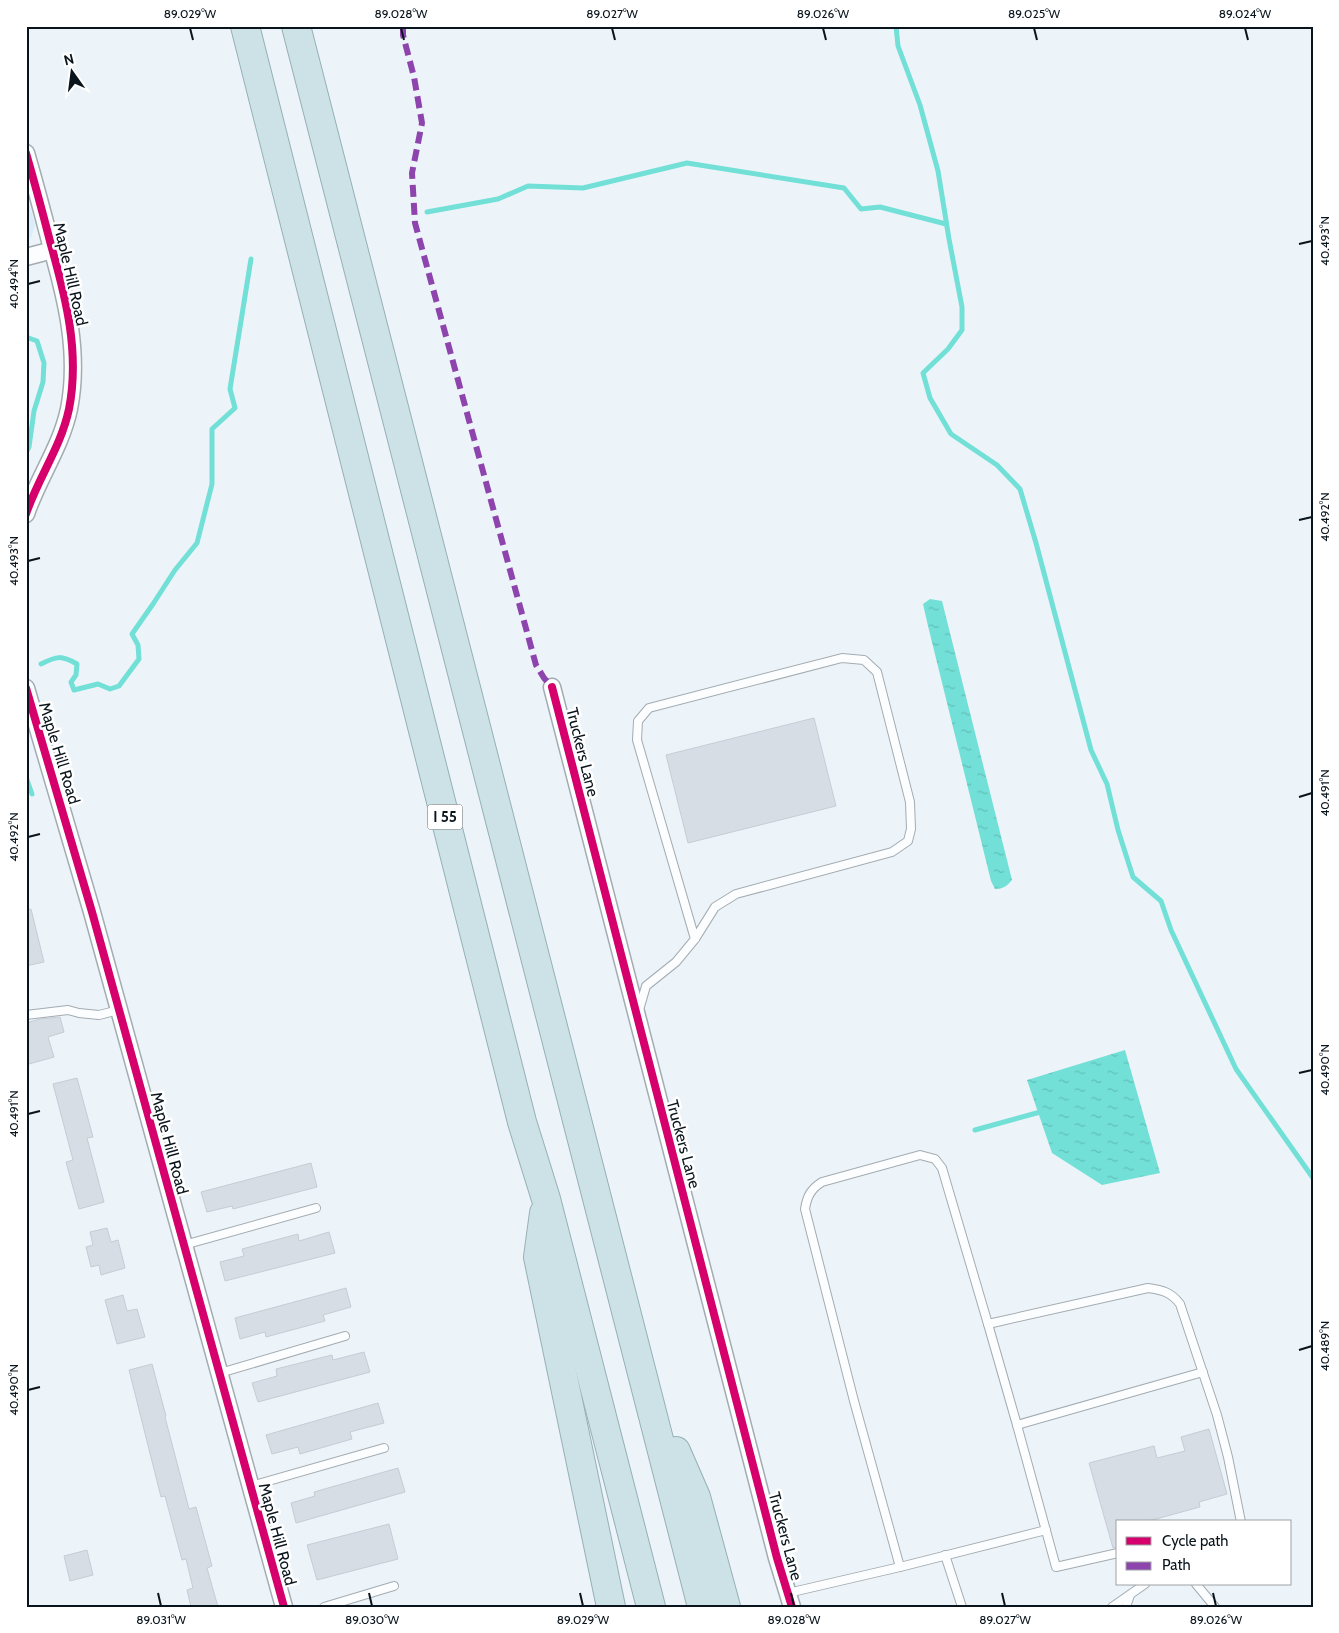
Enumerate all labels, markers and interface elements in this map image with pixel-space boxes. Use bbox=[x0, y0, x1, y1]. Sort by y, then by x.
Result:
text: 89.029°W bbox=[164, 6, 217, 21]
text: 89.028°W bbox=[375, 6, 428, 21]
text: 89.027°W bbox=[586, 6, 638, 21]
text: 89.026°W bbox=[797, 6, 850, 21]
text: 89.025°W bbox=[1008, 6, 1061, 21]
text: 89.024°W bbox=[1219, 6, 1272, 21]
north arrow bbox=[48, 48, 98, 98]
text: N bbox=[62, 49, 76, 69]
text: 40.493°N bbox=[1317, 216, 1332, 266]
street label: Maple Hill Road bbox=[49, 221, 92, 328]
text: 40.494°N bbox=[6, 259, 21, 309]
text: 40.492°N bbox=[1317, 492, 1332, 542]
text: 40.493°N bbox=[6, 536, 21, 586]
street label: Maple Hill Road bbox=[35, 700, 84, 806]
street label: Truckers Lane bbox=[562, 706, 603, 799]
text: 40.491°N bbox=[1317, 769, 1332, 817]
road number: I 55 bbox=[428, 804, 462, 830]
text: 40.492°N bbox=[6, 812, 21, 862]
text: 40.490°N bbox=[1317, 1044, 1332, 1096]
text: 40.491°N bbox=[6, 1090, 21, 1138]
street label: Maple Hill Road bbox=[147, 1090, 192, 1196]
street label: Truckers Lane bbox=[663, 1098, 704, 1191]
text: 40.489°N bbox=[1317, 1321, 1332, 1371]
text: 40.490°N bbox=[6, 1364, 21, 1416]
street label: Maple Hill Road bbox=[255, 1481, 300, 1587]
street label: Truckers Lane bbox=[765, 1490, 806, 1583]
legend bbox=[1116, 1520, 1292, 1586]
text: Cycle path bbox=[1162, 1532, 1228, 1550]
text: Path bbox=[1162, 1556, 1191, 1574]
text: 89.031°W bbox=[136, 1612, 187, 1627]
text: 89.030°W bbox=[345, 1612, 400, 1627]
text: 89.029°W bbox=[557, 1612, 610, 1627]
text: 89.028°W bbox=[768, 1612, 821, 1627]
text: 89.027°W bbox=[979, 1612, 1031, 1627]
text: 89.026°W bbox=[1190, 1612, 1243, 1627]

